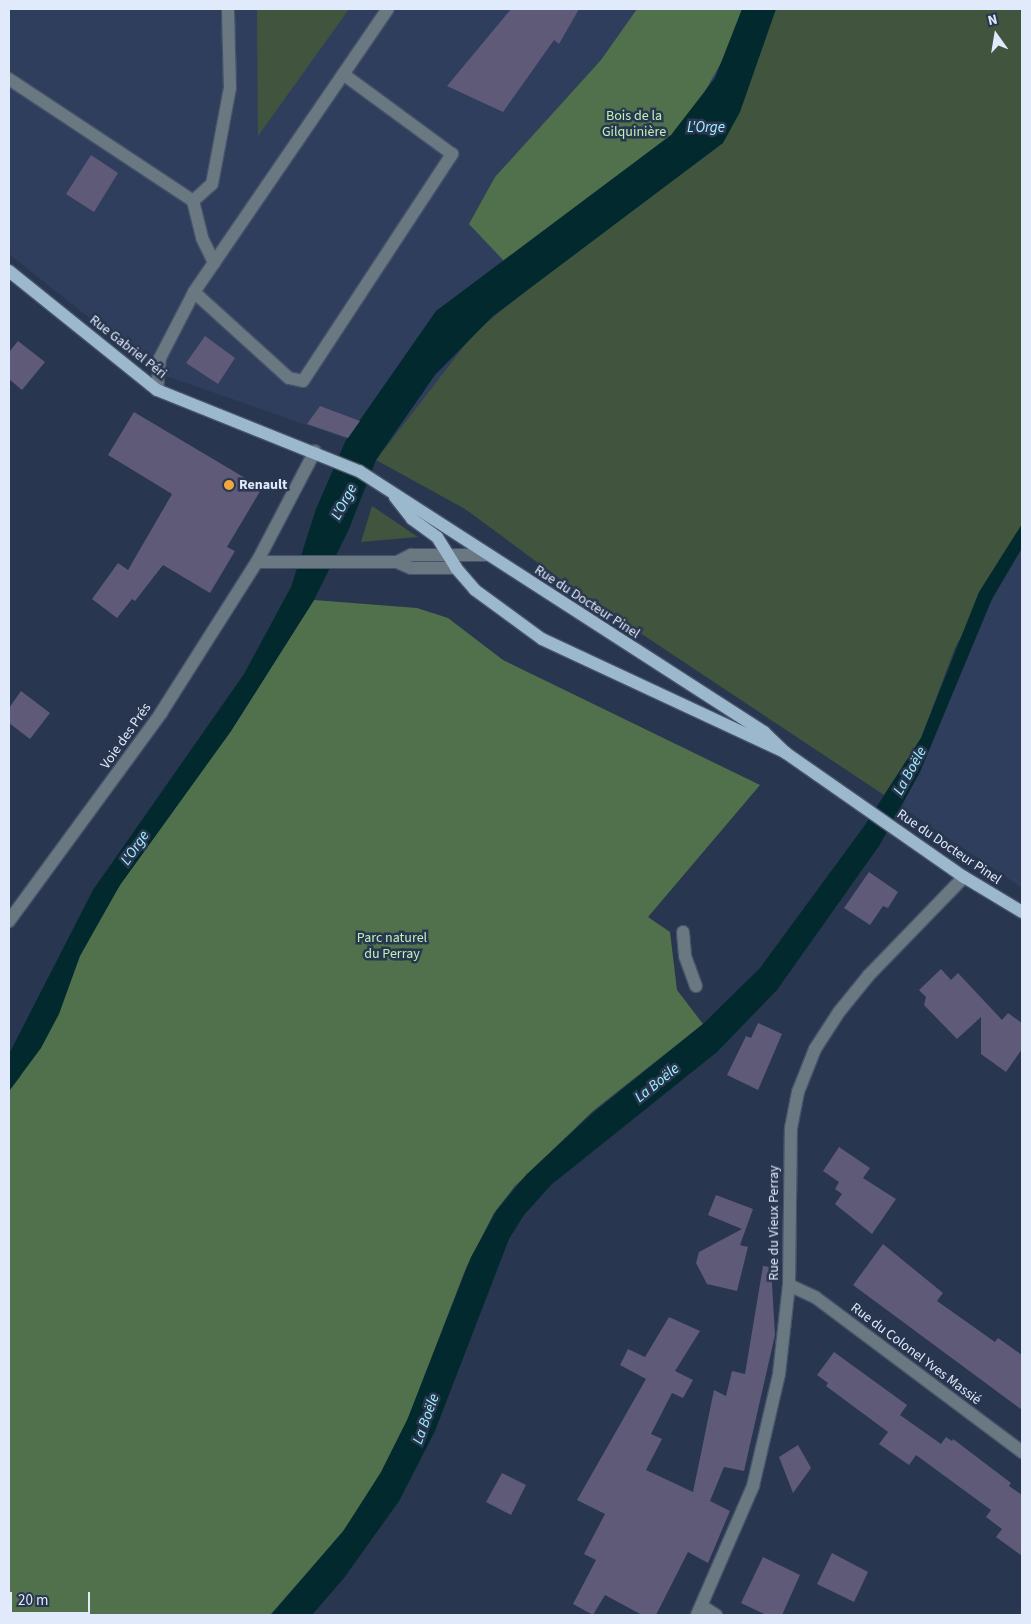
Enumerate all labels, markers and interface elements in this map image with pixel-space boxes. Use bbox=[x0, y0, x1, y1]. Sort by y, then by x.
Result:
north arrow bbox=[971, 10, 1021, 60]
text: N bbox=[986, 10, 999, 31]
park label: Bois de la Gilquinière bbox=[602, 108, 666, 140]
water label: L'Orge bbox=[687, 119, 725, 137]
street label: Rue Gabriel Péri bbox=[86, 312, 170, 382]
place label: Renault bbox=[239, 477, 287, 493]
marker: Renault bbox=[223, 479, 235, 491]
water label: L'Orge bbox=[327, 481, 361, 523]
street label: Rue du Docteur Pinel bbox=[531, 562, 643, 642]
street label: Voie des Prés bbox=[97, 700, 155, 772]
water label: La Boële bbox=[889, 744, 931, 798]
street label: Rue du Docteur Pinel bbox=[894, 806, 1004, 888]
water label: L'Orge bbox=[117, 827, 153, 869]
park label: Parc naturel du Perray bbox=[357, 930, 427, 962]
water label: La Boële bbox=[631, 1060, 683, 1106]
street label: Rue du Vieux Perray bbox=[766, 1165, 782, 1281]
street label: Rue du Colonel Yves Massié bbox=[847, 1299, 985, 1409]
water label: La Boële bbox=[409, 1391, 443, 1447]
scale bar bbox=[12, 1582, 92, 1614]
text: 20 m bbox=[18, 1590, 48, 1611]

